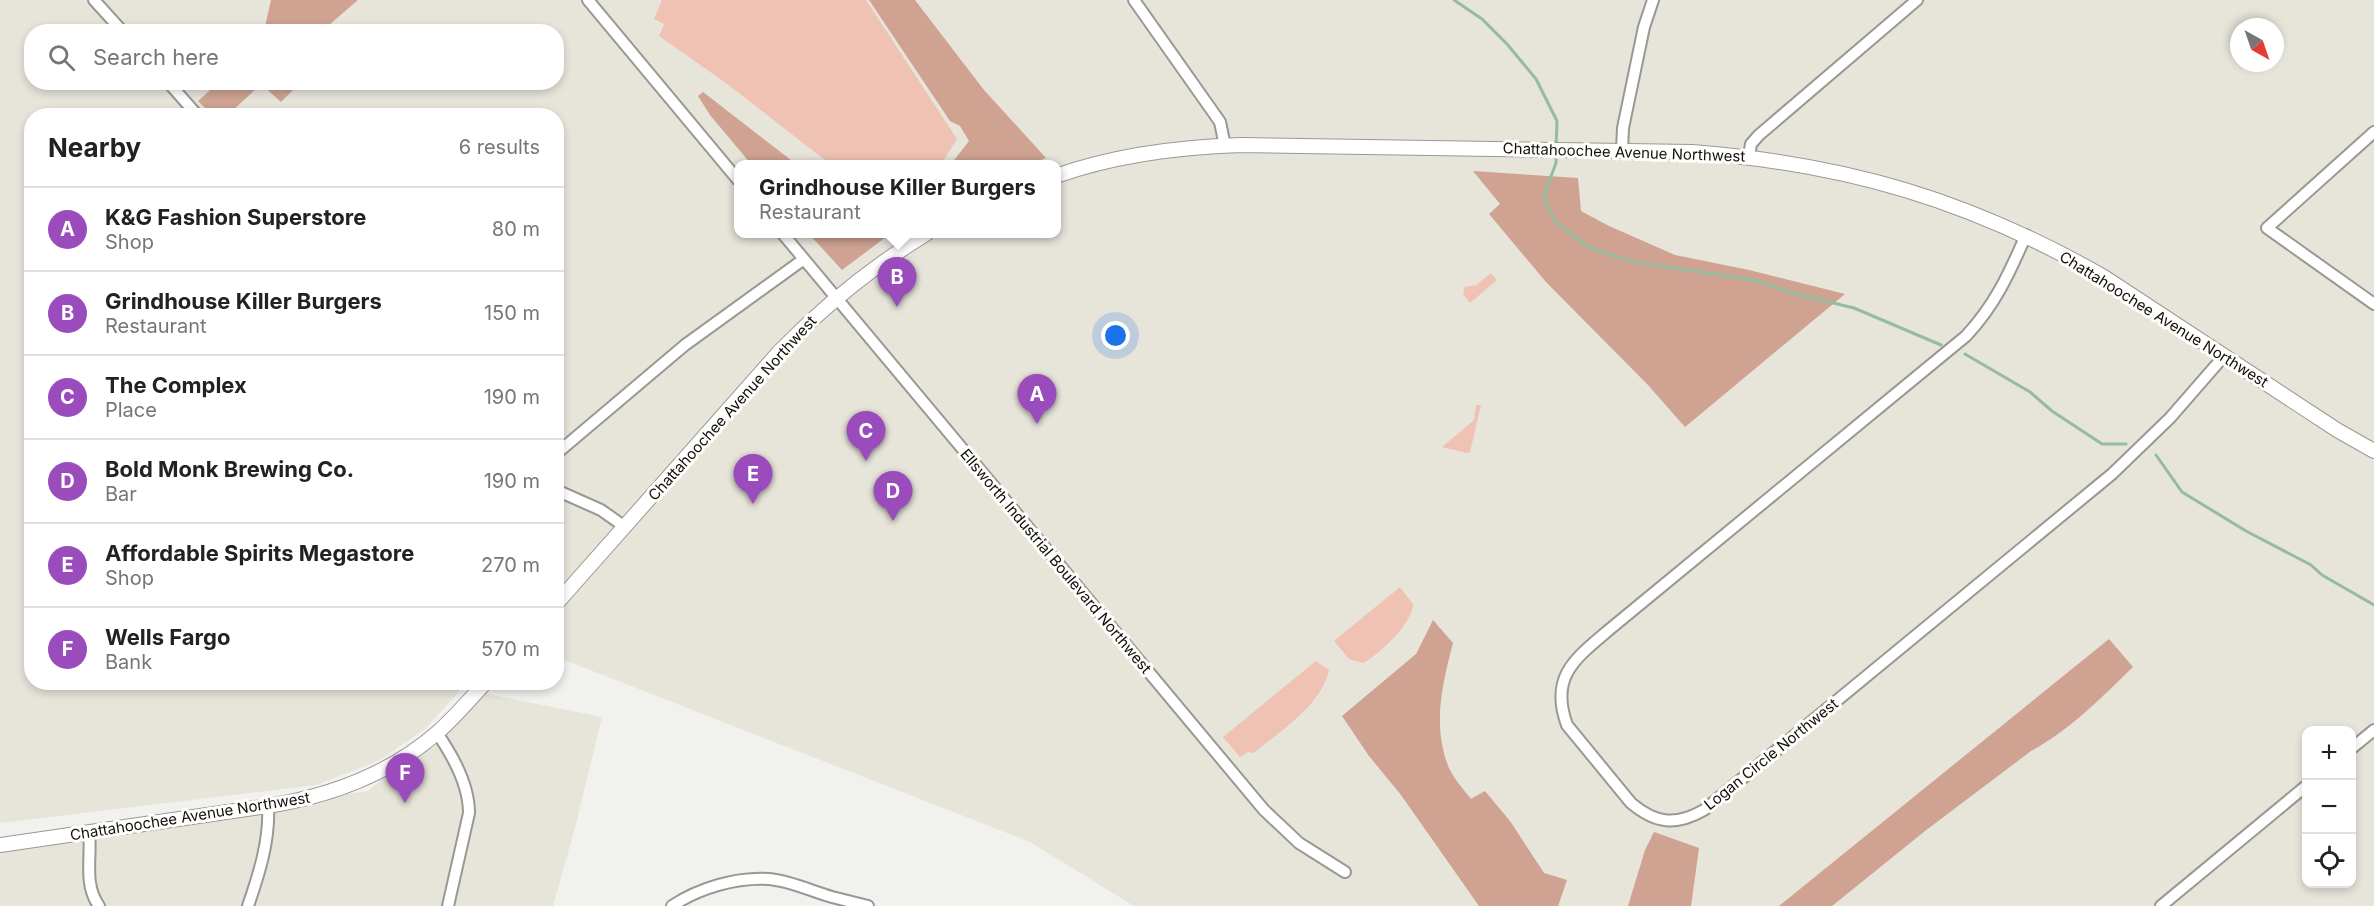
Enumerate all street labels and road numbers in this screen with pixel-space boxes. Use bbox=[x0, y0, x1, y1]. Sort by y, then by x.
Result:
street label: Chattahoochee Avenue Northwest bbox=[1502, 138, 1746, 166]
street label: Chattahoochee Avenue Northwest bbox=[2056, 247, 2272, 391]
street label: Chattahoochee Avenue Northwest bbox=[644, 311, 820, 505]
street label: Ellsworth Industrial Boulevard Northwest bbox=[956, 445, 1156, 677]
street label: Logan Circle Northwest bbox=[1700, 694, 1842, 814]
street label: Chattahoochee Avenue Northwest bbox=[69, 788, 311, 844]

